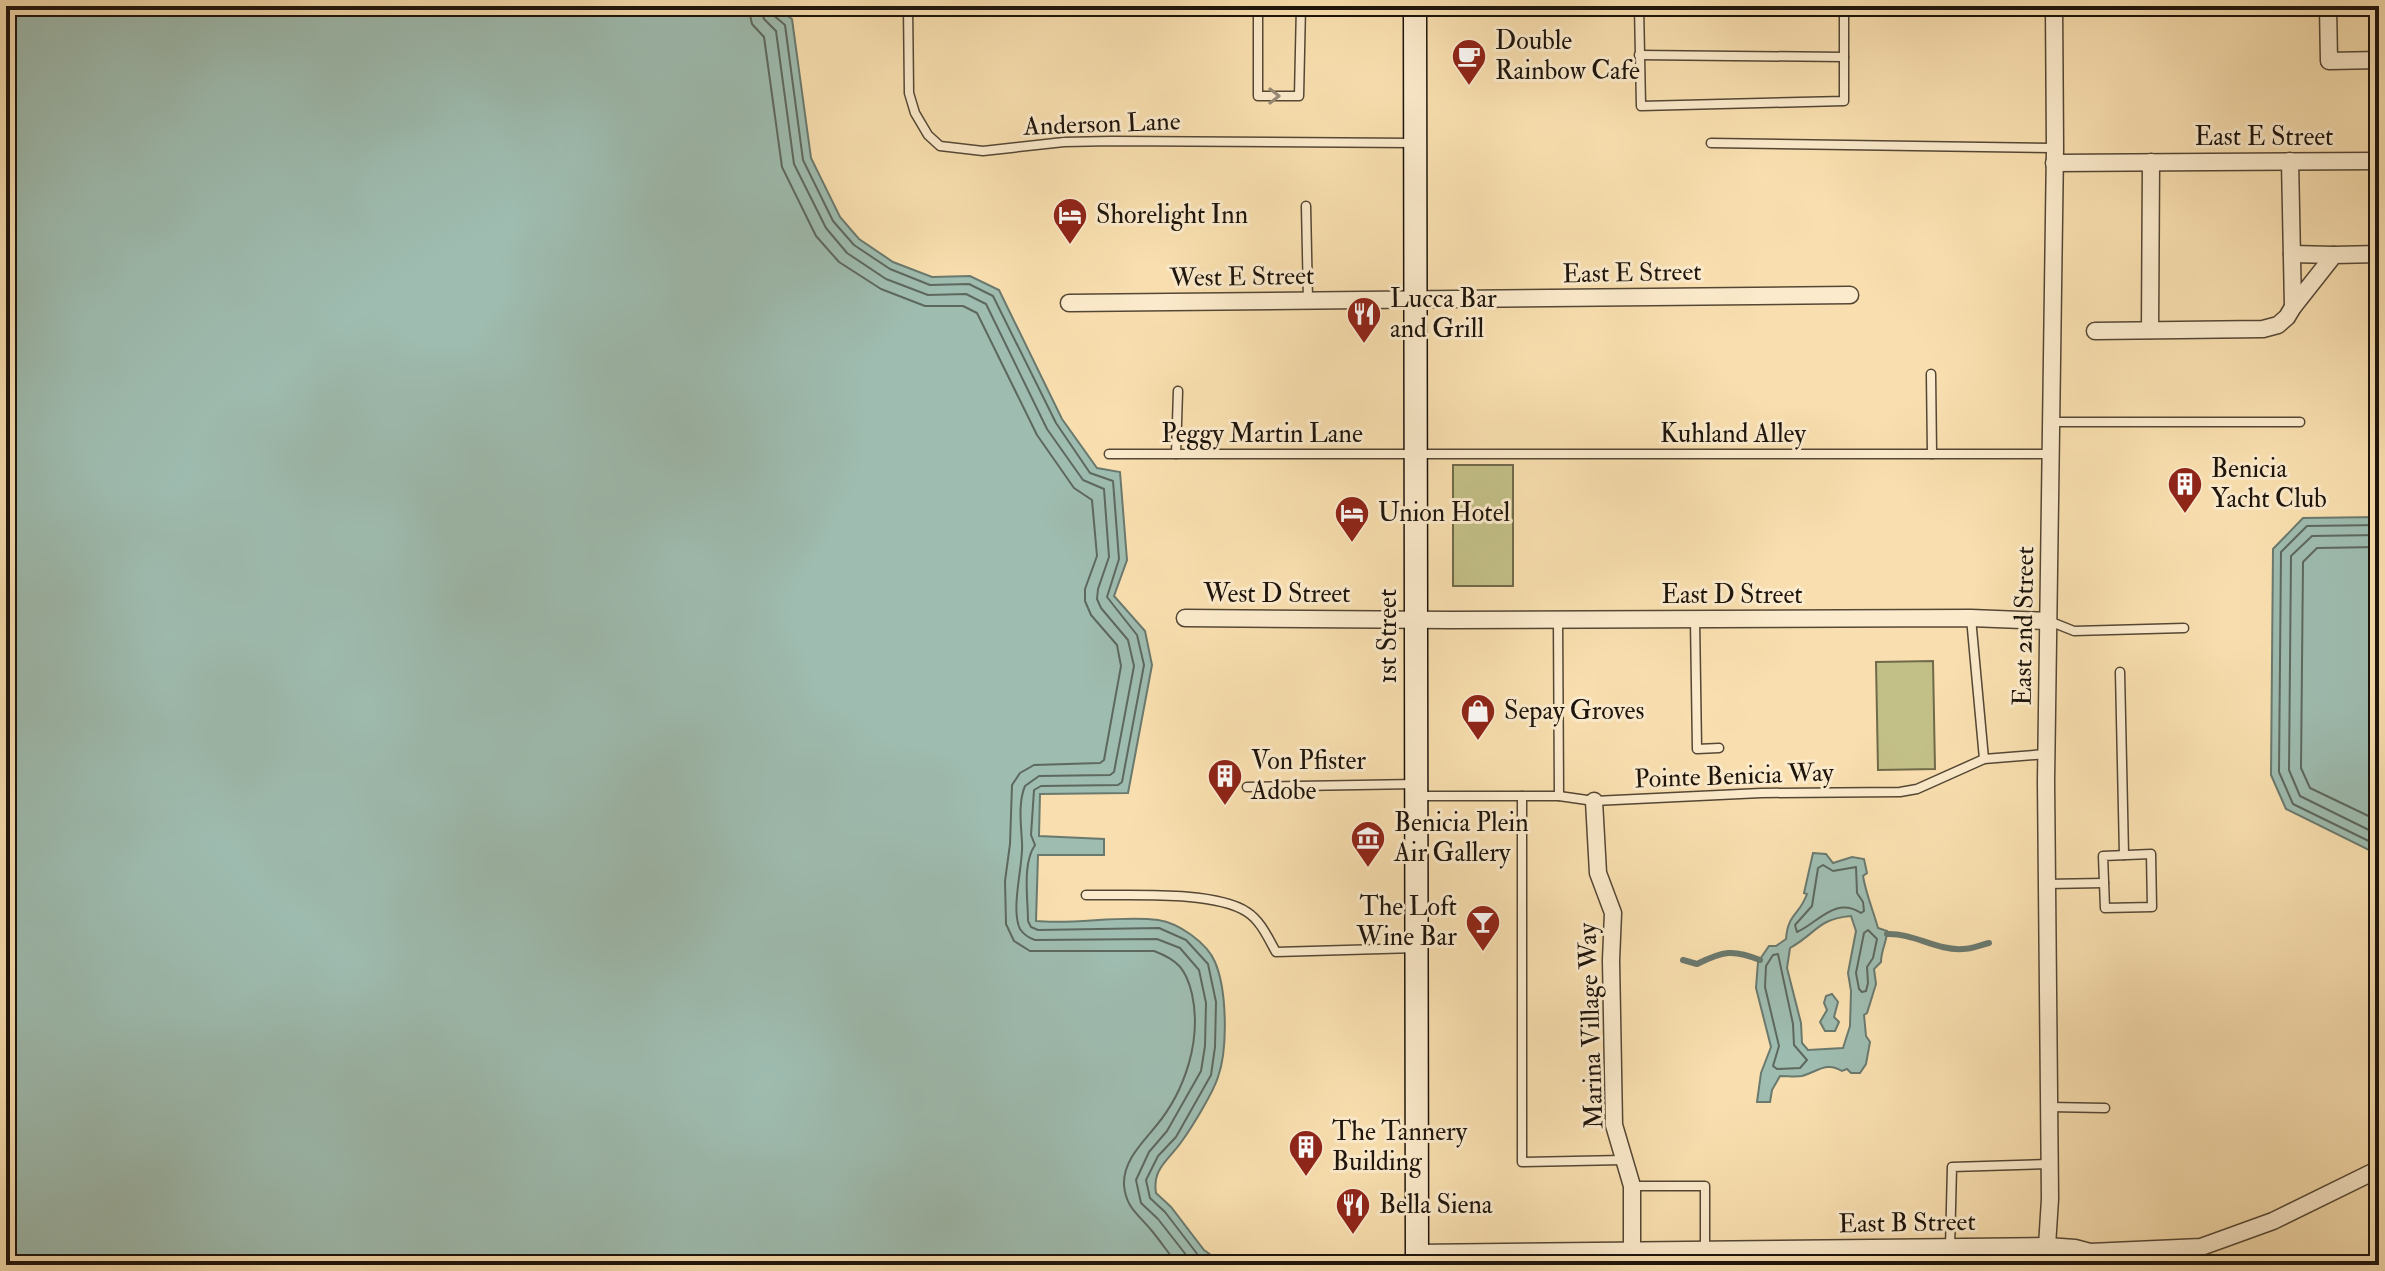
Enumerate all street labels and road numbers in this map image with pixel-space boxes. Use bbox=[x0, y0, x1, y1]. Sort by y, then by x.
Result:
street label: Anderson Lane bbox=[1022, 105, 1181, 143]
street label: East E Street bbox=[2194, 121, 2334, 153]
street label: East E Street bbox=[1562, 256, 1702, 290]
street label: West E Street bbox=[1168, 260, 1315, 294]
street label: Peggy Martin Lane bbox=[1161, 418, 1363, 450]
street label: Kuhland Alley bbox=[1660, 418, 1806, 450]
street label: East 2nd Street bbox=[2007, 546, 2041, 706]
street label: West D Street bbox=[1202, 578, 1351, 610]
street label: East D Street bbox=[1661, 579, 1803, 611]
street label: 1st Street bbox=[1372, 589, 1404, 683]
street label: Pointe Benicia Way bbox=[1634, 757, 1835, 795]
street label: Marina Village Way bbox=[1571, 922, 1611, 1130]
street label: East B Street bbox=[1838, 1206, 1976, 1240]

